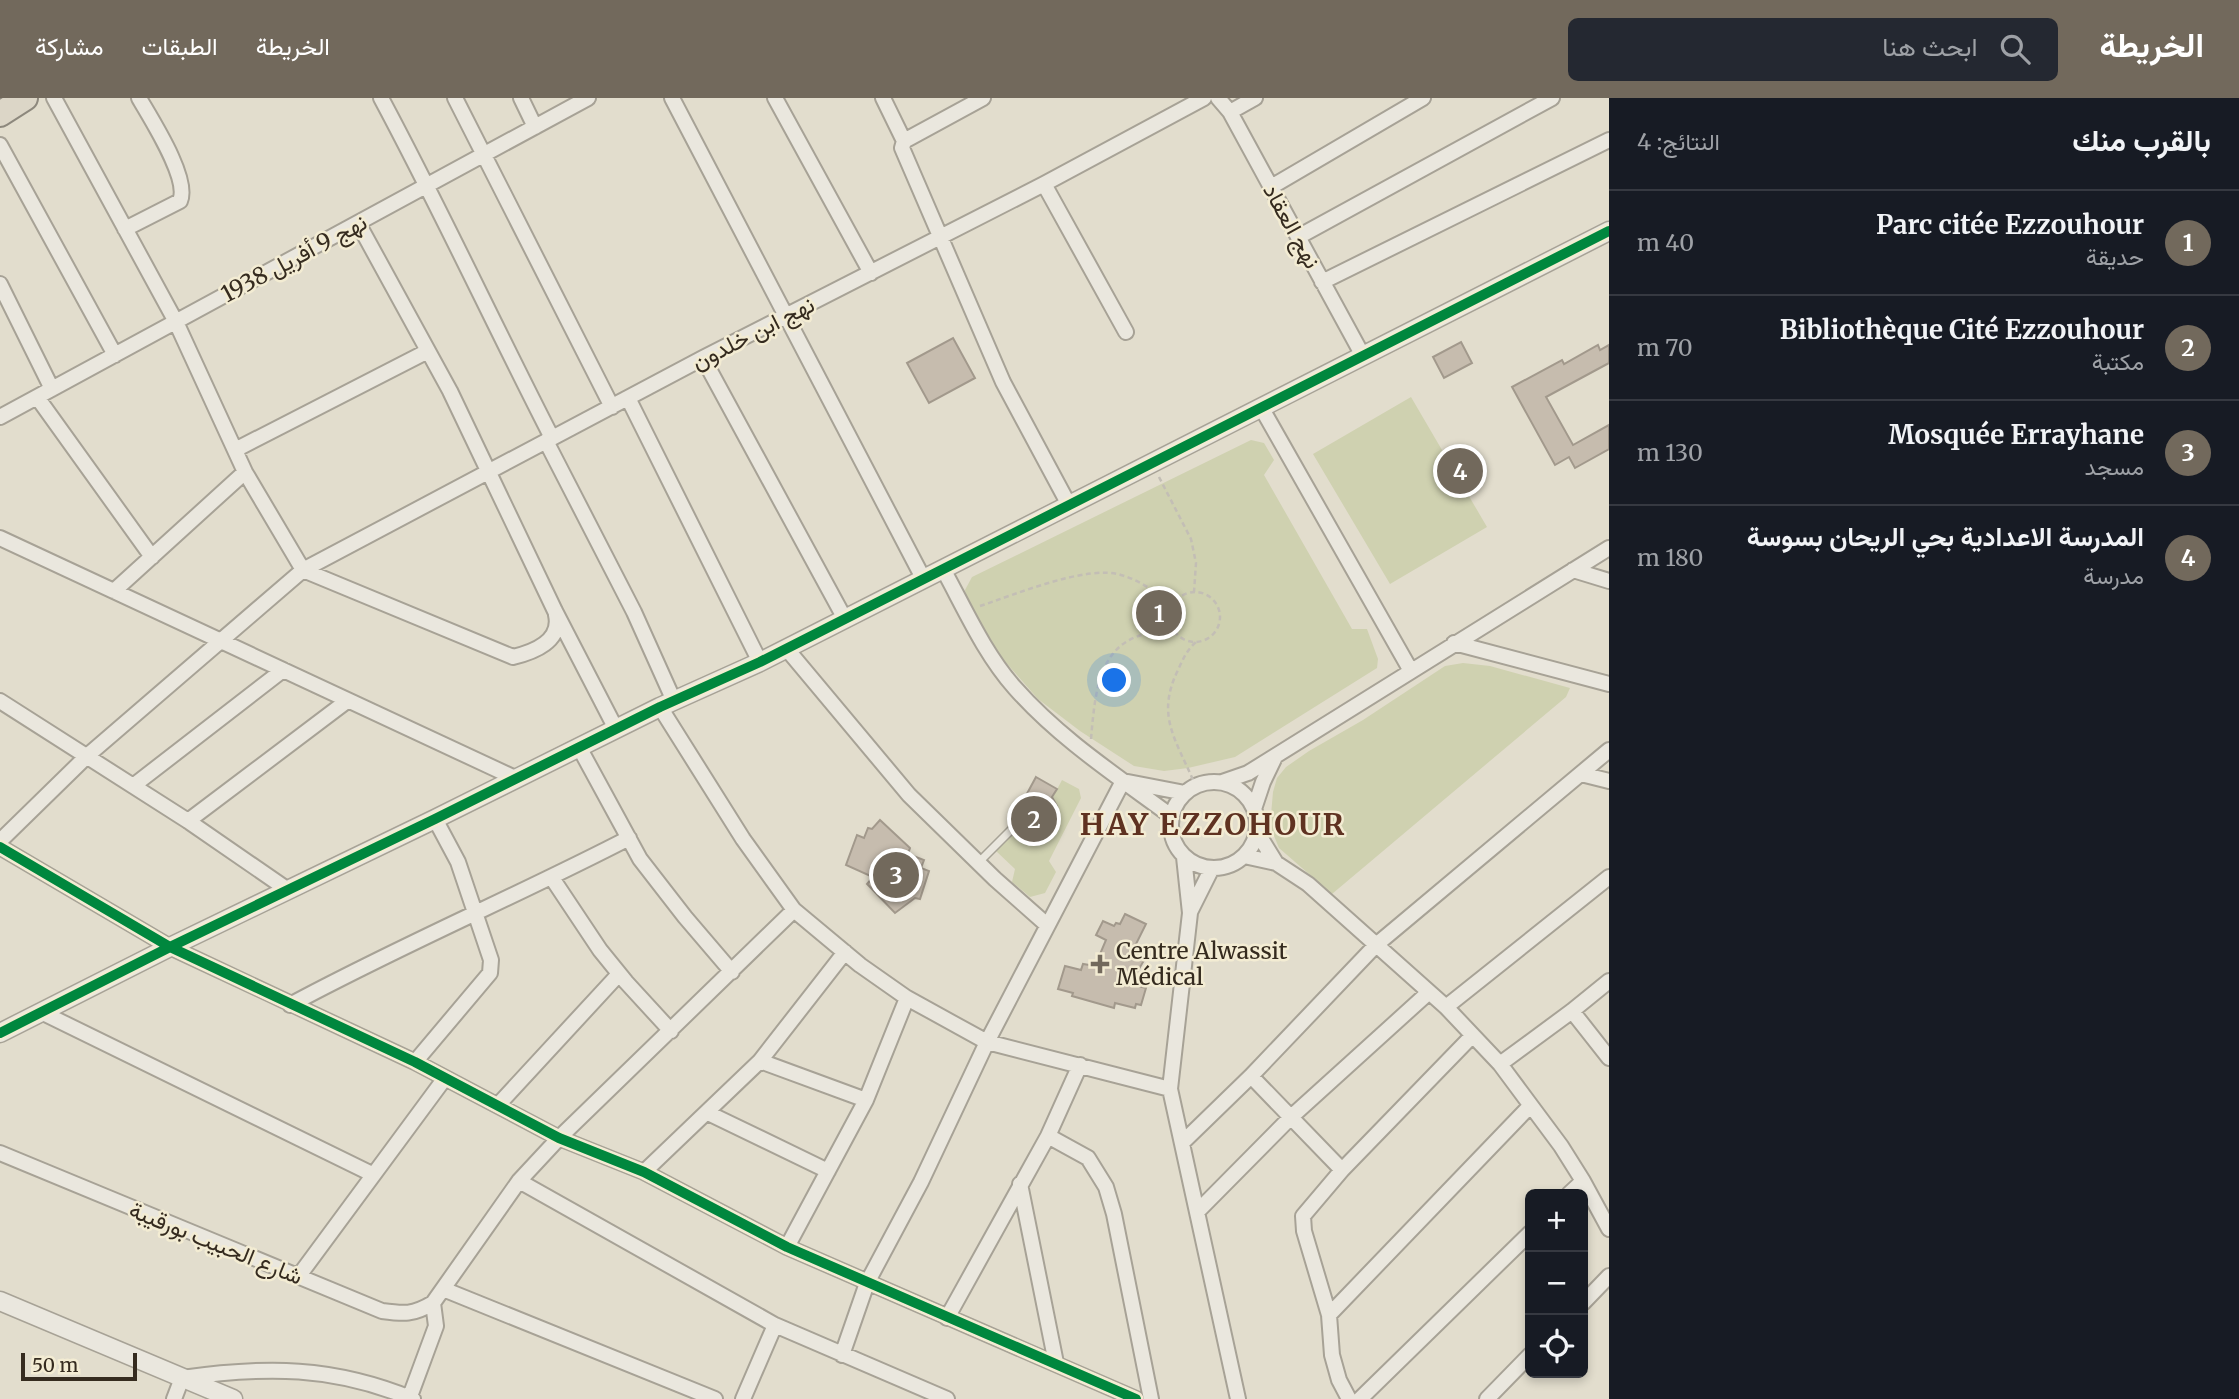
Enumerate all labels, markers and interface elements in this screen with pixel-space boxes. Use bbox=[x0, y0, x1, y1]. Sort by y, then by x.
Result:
search box bbox=[1568, 18, 2058, 81]
text: الخريطة bbox=[2100, 25, 2204, 66]
text: ابحث هنا bbox=[1882, 30, 1978, 63]
icon: search bbox=[1996, 30, 2034, 68]
text: مشاركة bbox=[35, 31, 103, 62]
text: الطبقات bbox=[141, 31, 218, 62]
text: الخريطة bbox=[256, 31, 330, 62]
text: بالقرب منك bbox=[2072, 121, 2211, 159]
text: النتائج: 4 bbox=[1637, 127, 1720, 156]
street label: نهج العقاد bbox=[1255, 178, 1328, 274]
street label: نهج 9 أفريل 1938 bbox=[216, 207, 373, 310]
text: Parc citée Ezzouhour bbox=[1876, 208, 2144, 241]
text: 40 m bbox=[1637, 228, 1694, 257]
text: 1 bbox=[2183, 228, 2193, 257]
text: حديقة bbox=[2086, 242, 2144, 271]
street label: نهج ابن خلدون bbox=[686, 289, 820, 378]
text: Bibliothèque Cité Ezzouhour bbox=[1780, 313, 2144, 346]
text: 70 m bbox=[1637, 333, 1693, 362]
text: 2 bbox=[2181, 333, 2195, 362]
text: مكتبة bbox=[2092, 347, 2144, 376]
text: Mosquée Errayhane bbox=[1888, 418, 2144, 451]
text: 130 m bbox=[1637, 438, 1703, 467]
text: 3 bbox=[2181, 438, 2195, 467]
pin: 4 bbox=[1437, 445, 1483, 497]
text: مسجد bbox=[2084, 452, 2144, 481]
text: المدرسة الاعدادية بحي الريحان بسوسة bbox=[1747, 520, 2144, 553]
text: 180 m bbox=[1637, 543, 1703, 572]
text: 4 bbox=[2181, 543, 2195, 572]
text: مدرسة bbox=[2083, 561, 2144, 590]
pin: 1 bbox=[1136, 587, 1182, 639]
your location bbox=[1097, 663, 1131, 697]
pin: 2 bbox=[1011, 793, 1057, 845]
district label: HAY EZZOHOUR bbox=[1080, 805, 1346, 843]
pin: 3 bbox=[873, 849, 919, 901]
place label: Centre Alwassit Médical bbox=[1116, 936, 1288, 991]
marker: Centre Alwassit Médical bbox=[1090, 954, 1110, 974]
map controls bbox=[1525, 1189, 1588, 1378]
button: + bbox=[1525, 1189, 1588, 1252]
street label: شارع الحبيب بورقيبة bbox=[124, 1195, 307, 1292]
button: − bbox=[1525, 1252, 1588, 1315]
button: locate bbox=[1525, 1315, 1588, 1378]
scale bar bbox=[21, 1350, 136, 1382]
text: 50 m bbox=[32, 1353, 78, 1377]

